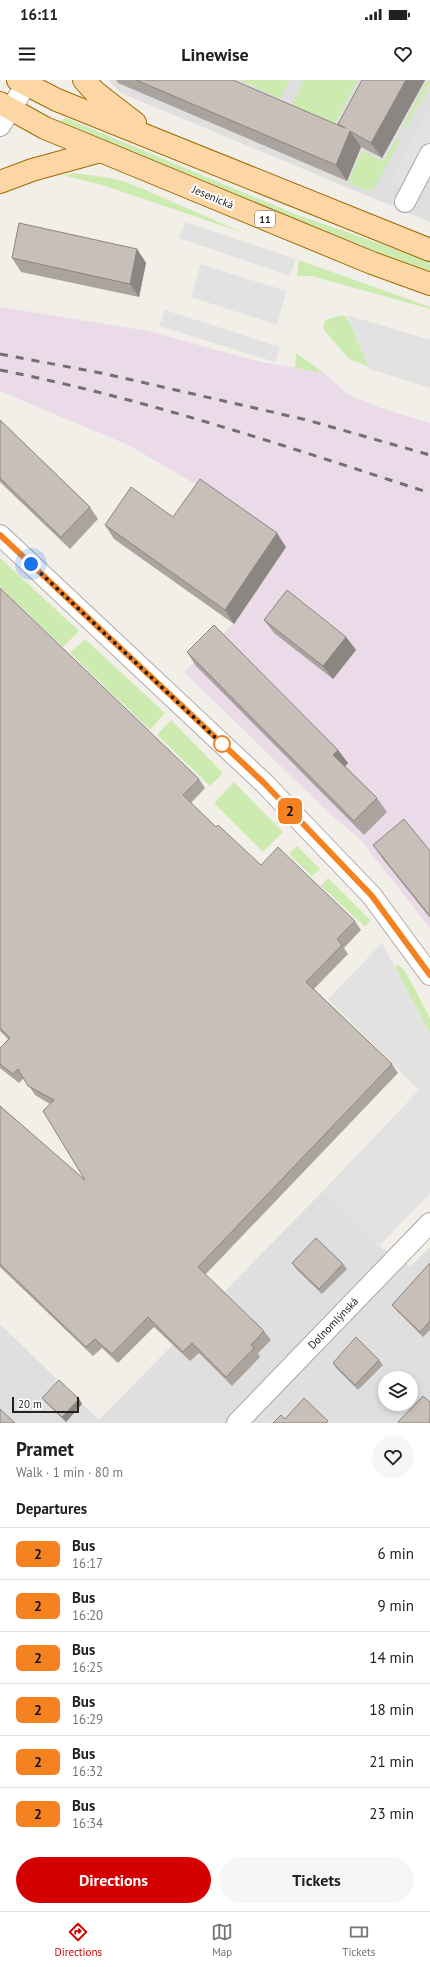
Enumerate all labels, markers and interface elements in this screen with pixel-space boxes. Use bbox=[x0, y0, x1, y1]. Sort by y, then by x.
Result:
text: 16:11 bbox=[20, 5, 58, 24]
icon: menu bbox=[16, 43, 38, 65]
text: Linewise bbox=[181, 43, 249, 66]
icon: heart bbox=[392, 43, 414, 65]
street label: Jesenická bbox=[189, 182, 236, 212]
road number: 11 bbox=[255, 211, 275, 227]
your location bbox=[21, 554, 41, 574]
unlabelled marker bbox=[213, 735, 231, 753]
line badge: 2 bbox=[277, 798, 303, 824]
text: 2 bbox=[286, 802, 294, 820]
street label: Dolnomlýnská bbox=[305, 1294, 361, 1352]
map controls bbox=[378, 1371, 418, 1411]
button: layers bbox=[378, 1371, 418, 1411]
scale bar bbox=[12, 1395, 79, 1414]
text: 20 m bbox=[18, 1397, 42, 1411]
button: heart bbox=[372, 1436, 414, 1478]
text: Pramet bbox=[16, 1437, 74, 1461]
text: Walk · 1 min · 80 m bbox=[16, 1464, 123, 1481]
text: Departures bbox=[16, 1499, 87, 1518]
text: Bus bbox=[72, 1536, 95, 1555]
text: 6 min bbox=[377, 1544, 414, 1563]
text: 2 bbox=[34, 1545, 42, 1563]
text: 16:17 bbox=[72, 1555, 103, 1572]
text: Bus bbox=[72, 1588, 95, 1607]
text: 9 min bbox=[377, 1596, 414, 1615]
text: 2 bbox=[34, 1597, 42, 1615]
text: 16:20 bbox=[72, 1607, 103, 1624]
text: Bus bbox=[72, 1640, 95, 1659]
text: 14 min bbox=[369, 1648, 414, 1667]
text: 2 bbox=[34, 1649, 42, 1667]
text: 16:25 bbox=[72, 1659, 103, 1676]
text: Bus bbox=[72, 1692, 95, 1711]
text: 18 min bbox=[369, 1700, 414, 1719]
text: 2 bbox=[34, 1701, 42, 1719]
text: 16:29 bbox=[72, 1711, 103, 1728]
text: Bus bbox=[72, 1744, 95, 1763]
text: 21 min bbox=[369, 1752, 414, 1771]
text: 2 bbox=[34, 1753, 42, 1771]
text: 16:32 bbox=[72, 1763, 103, 1780]
text: Bus bbox=[72, 1796, 95, 1815]
text: 23 min bbox=[369, 1804, 414, 1823]
text: 2 bbox=[34, 1805, 42, 1823]
text: 16:34 bbox=[72, 1815, 103, 1832]
button: Directions bbox=[16, 1857, 211, 1903]
button: Tickets bbox=[219, 1857, 414, 1903]
tab: Directions bbox=[55, 1921, 102, 1959]
tab: Map bbox=[211, 1921, 233, 1959]
tab: Tickets bbox=[342, 1921, 375, 1959]

